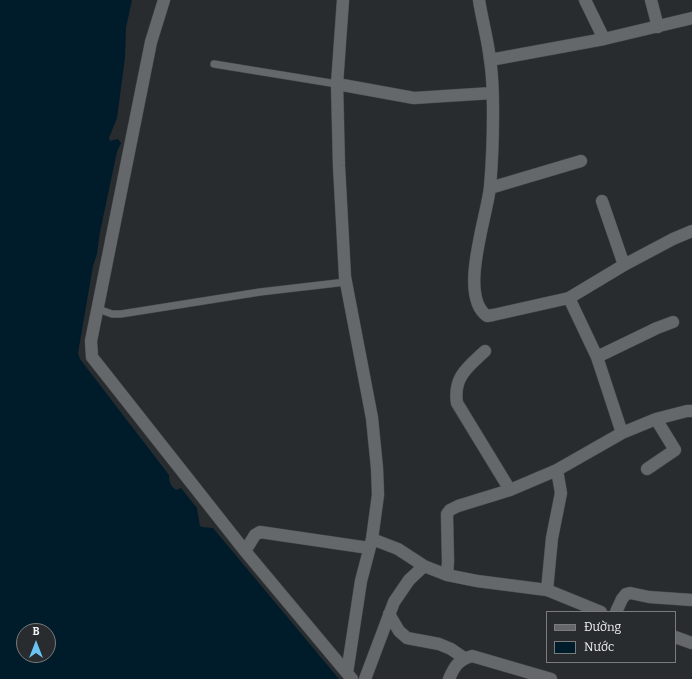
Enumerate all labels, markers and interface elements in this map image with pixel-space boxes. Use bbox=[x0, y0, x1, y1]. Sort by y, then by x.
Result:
legend bbox=[546, 611, 676, 663]
text: Đường bbox=[584, 620, 621, 634]
north arrow bbox=[16, 623, 56, 663]
text: B bbox=[32, 625, 40, 638]
text: Nước bbox=[584, 640, 614, 654]

